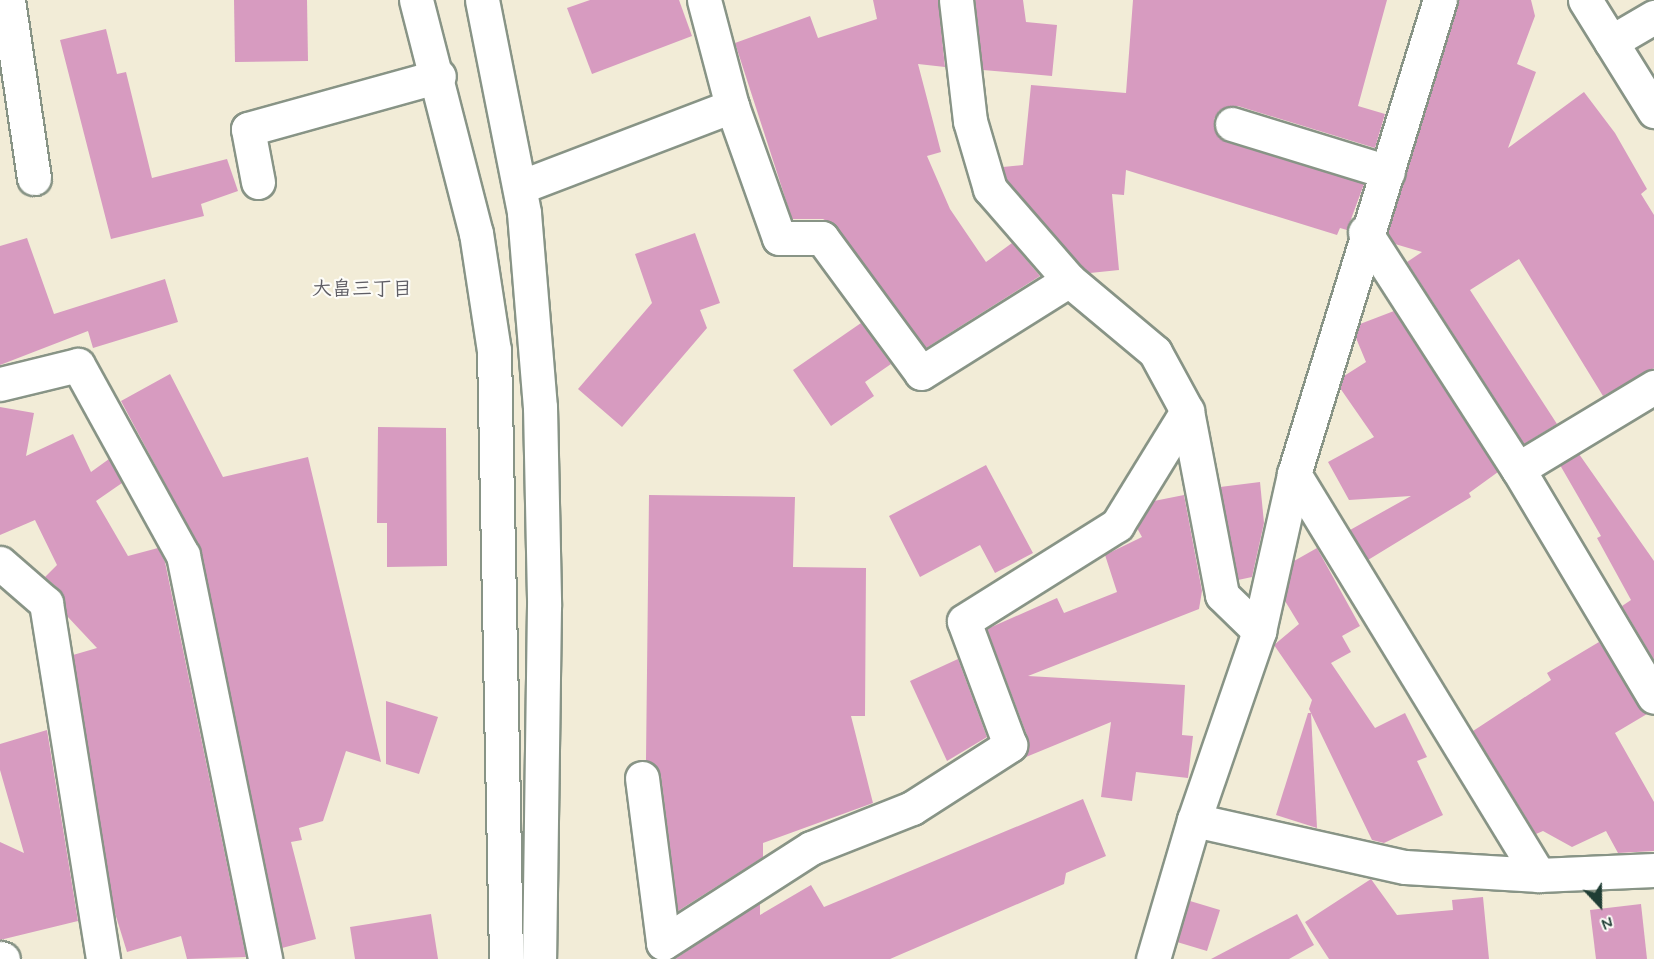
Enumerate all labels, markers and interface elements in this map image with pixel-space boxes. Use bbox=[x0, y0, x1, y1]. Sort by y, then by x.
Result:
district label: 大畠三丁目 bbox=[312, 277, 412, 301]
north arrow bbox=[1570, 875, 1630, 935]
text: N bbox=[1598, 910, 1616, 934]

